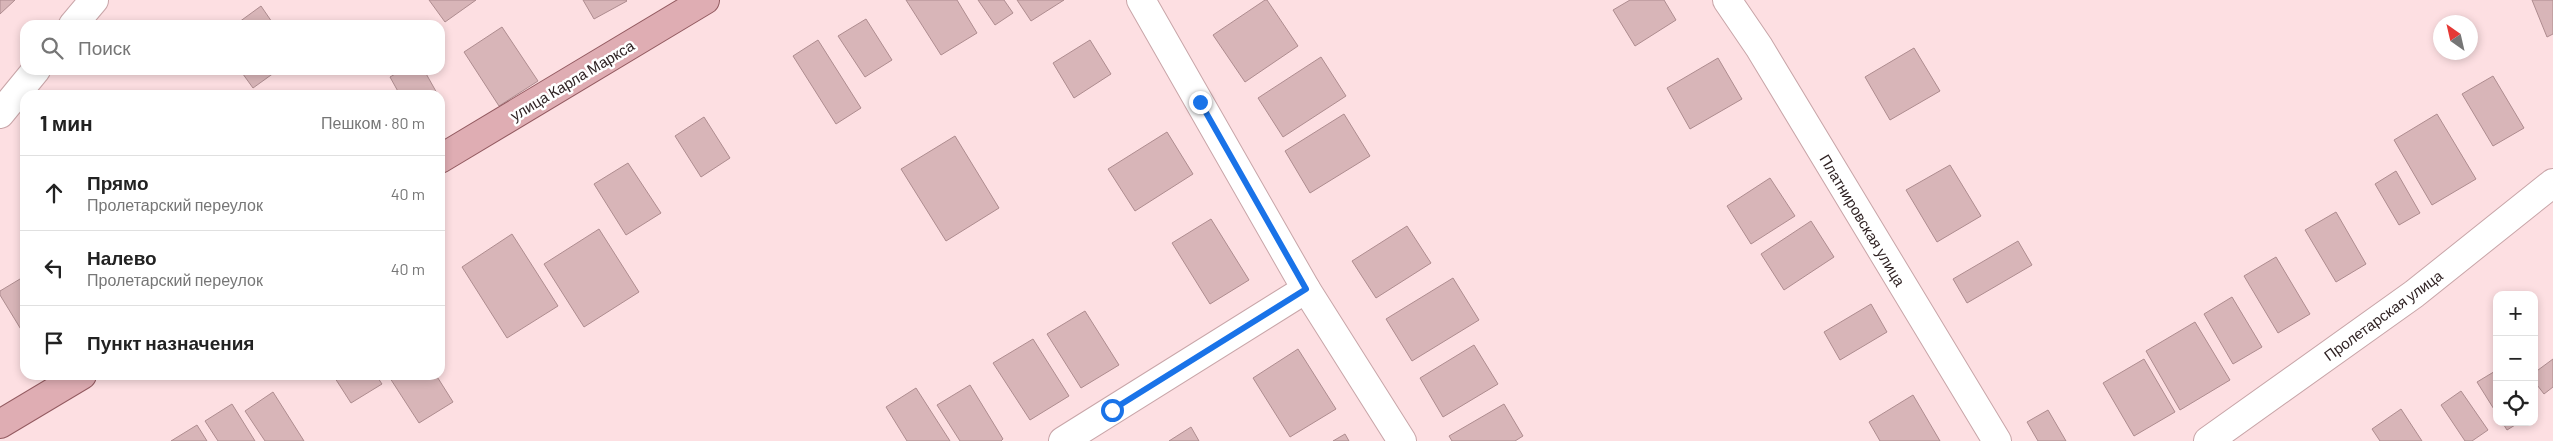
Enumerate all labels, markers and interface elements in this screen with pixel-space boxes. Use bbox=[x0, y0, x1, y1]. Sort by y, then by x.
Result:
north arrow bbox=[2433, 15, 2478, 60]
search box bbox=[20, 20, 445, 75]
icon: search bbox=[38, 34, 66, 62]
text: Поиск bbox=[78, 36, 131, 59]
street label: улица Карла Маркса bbox=[507, 36, 638, 124]
route end bbox=[1189, 91, 1212, 114]
text: 1 мин bbox=[40, 110, 93, 135]
text: Пешком · 80 m bbox=[321, 113, 425, 132]
street label: Платнировская улица bbox=[1816, 151, 1910, 290]
text: Прямо bbox=[87, 171, 149, 194]
icon: ahead bbox=[40, 179, 68, 207]
text: 40 m bbox=[391, 184, 425, 203]
text: Пролетарский переулок bbox=[87, 195, 263, 214]
text: Налево bbox=[87, 246, 157, 269]
icon: left bbox=[40, 254, 68, 282]
text: 40 m bbox=[391, 259, 425, 278]
street label: Пролетарская улица bbox=[2320, 266, 2446, 364]
text: Пролетарский переулок bbox=[87, 270, 263, 289]
map controls bbox=[2493, 291, 2538, 426]
button: + bbox=[2493, 291, 2538, 336]
icon: arrive bbox=[40, 329, 68, 357]
text: Пункт назначения bbox=[87, 331, 254, 354]
button: − bbox=[2493, 336, 2538, 381]
button: locate bbox=[2493, 381, 2538, 426]
route start bbox=[1101, 399, 1124, 422]

